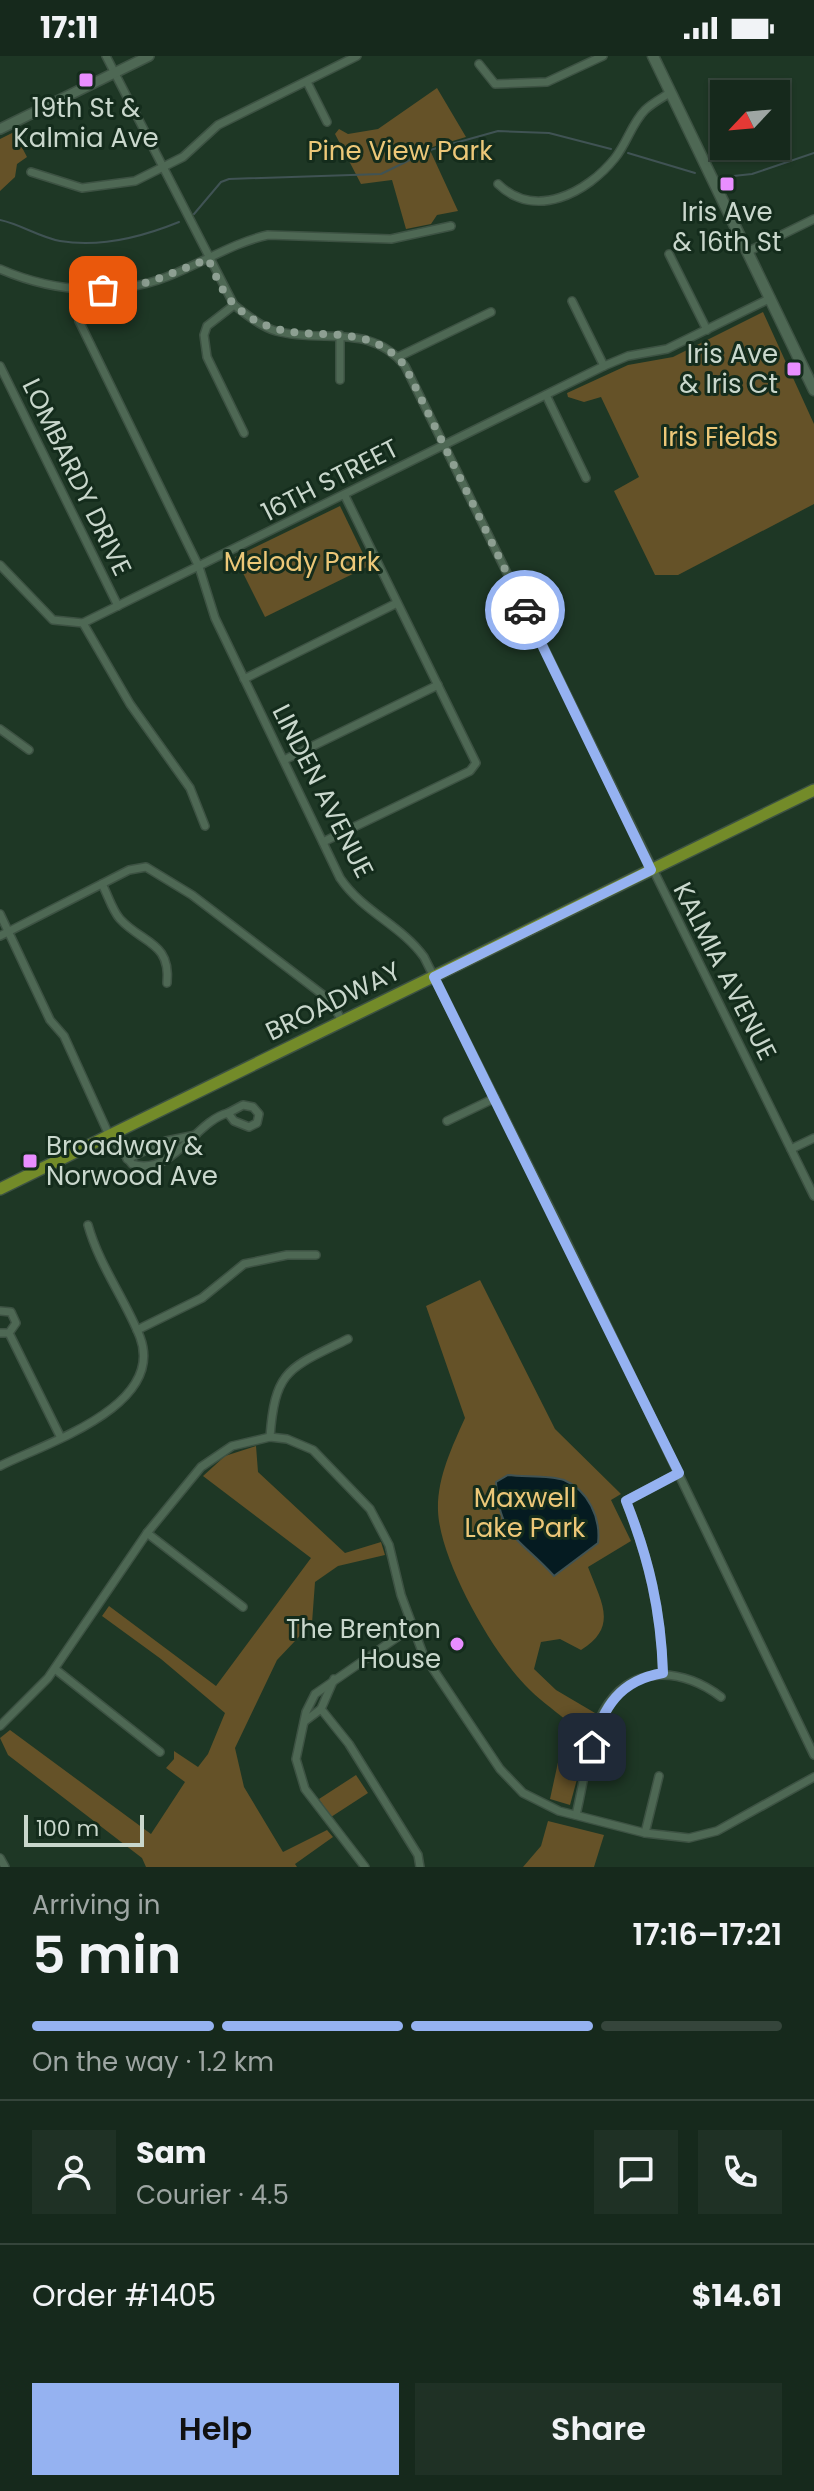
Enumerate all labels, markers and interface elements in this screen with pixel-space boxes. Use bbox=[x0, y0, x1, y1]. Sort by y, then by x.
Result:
text: 17:11 bbox=[40, 6, 98, 49]
marker: 19th St & Kalmia Ave bbox=[77, 71, 95, 89]
north arrow bbox=[710, 80, 790, 160]
map controls bbox=[710, 80, 790, 160]
place label: 19th St & Kalmia Ave bbox=[13, 90, 159, 156]
park label: Pine View Park bbox=[307, 133, 493, 169]
marker: Iris Ave & 16th St bbox=[718, 175, 736, 193]
place label: Iris Ave & 16th St bbox=[673, 194, 781, 260]
pin bbox=[69, 256, 137, 324]
icon: bag bbox=[81, 268, 125, 312]
place label: Iris Ave & Iris Ct bbox=[679, 336, 778, 402]
marker: Iris Ave & Iris Ct bbox=[785, 360, 803, 378]
street label: LOMBARDY DRIVE bbox=[14, 372, 140, 582]
park label: Iris Fields bbox=[662, 419, 778, 455]
street label: 16TH STREET bbox=[255, 430, 405, 530]
park label: Melody Park bbox=[224, 544, 381, 580]
courier bbox=[485, 570, 565, 650]
icon: car bbox=[503, 588, 547, 632]
street label: LINDEN AVENUE bbox=[264, 698, 382, 884]
street label: KALMIA AVENUE bbox=[665, 876, 785, 1066]
street label: BROADWAY bbox=[259, 953, 407, 1049]
place label: Broadway & Norwood Ave bbox=[46, 1128, 218, 1194]
marker: Broadway & Norwood Ave bbox=[21, 1152, 39, 1170]
park label: Maxwell Lake Park bbox=[465, 1480, 586, 1546]
place label: The Brenton House bbox=[286, 1611, 441, 1677]
marker: The Brenton House bbox=[448, 1635, 466, 1653]
pin bbox=[558, 1713, 626, 1781]
icon: home bbox=[570, 1725, 614, 1769]
scale bar bbox=[24, 1811, 144, 1847]
text: 100 m bbox=[36, 1813, 99, 1844]
text: Arriving in bbox=[32, 1887, 161, 1923]
text: 17:16–17:21 bbox=[632, 1913, 782, 1956]
text: 5 min bbox=[32, 1918, 181, 1991]
text: On the way · 1.2 km bbox=[32, 2044, 274, 2080]
button: person bbox=[32, 2130, 116, 2214]
button: chat bbox=[594, 2130, 678, 2214]
button: phone bbox=[698, 2130, 782, 2214]
text: Sam bbox=[136, 2131, 207, 2174]
text: Courier · 4.5 bbox=[136, 2177, 289, 2213]
text: Order #1405 bbox=[32, 2274, 216, 2317]
text: $14.61 bbox=[692, 2274, 782, 2317]
button: Help bbox=[32, 2383, 399, 2475]
button: Share bbox=[415, 2383, 782, 2475]

